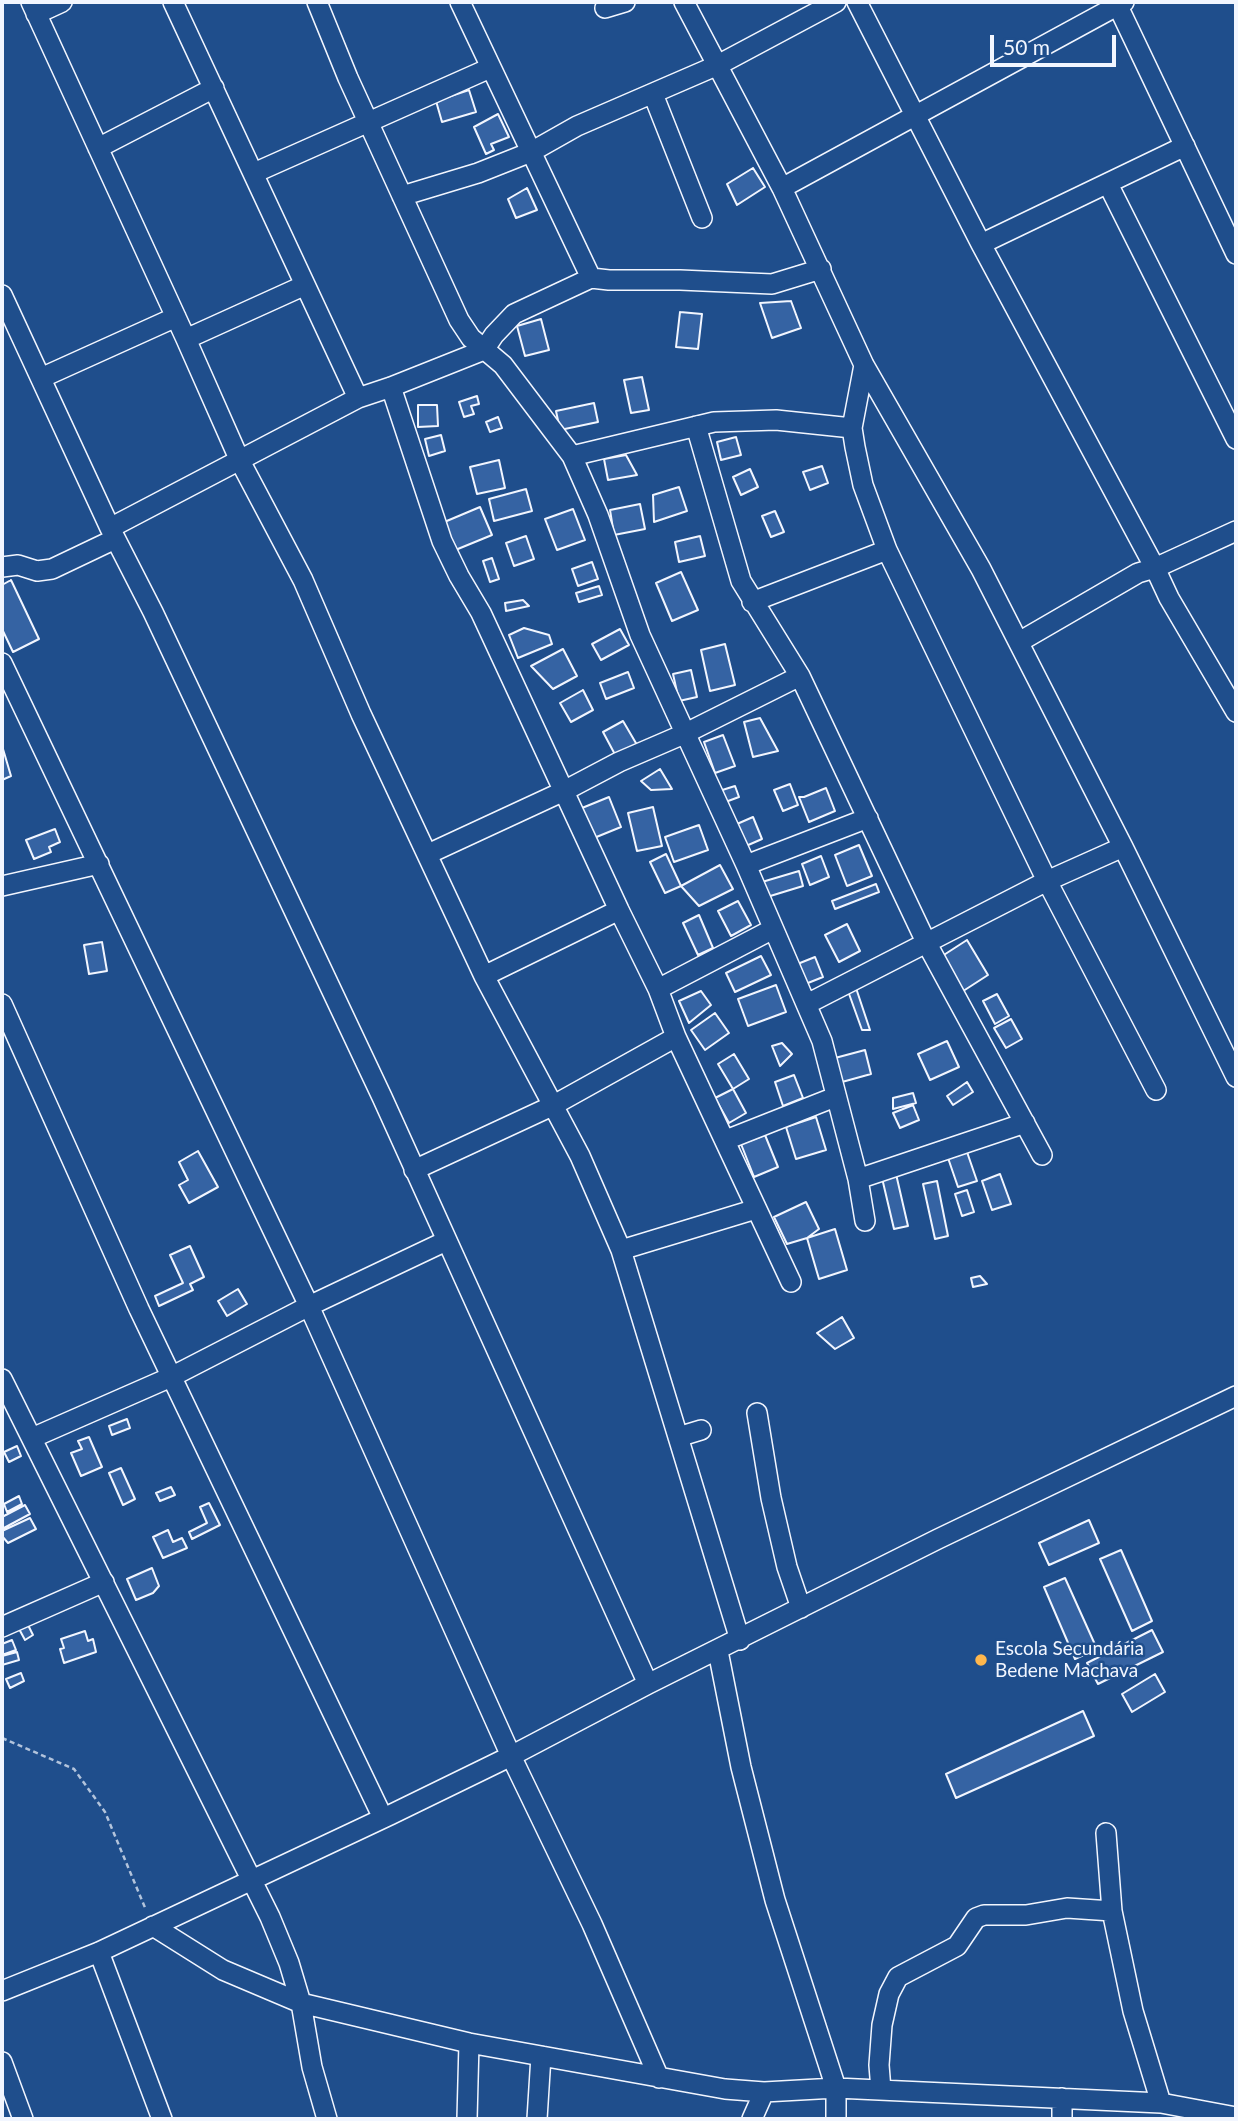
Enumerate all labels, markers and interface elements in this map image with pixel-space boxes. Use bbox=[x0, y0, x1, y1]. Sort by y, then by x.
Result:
scale bar bbox=[993, 21, 1119, 65]
text: 50 m bbox=[1003, 34, 1050, 59]
place label: Escola Secundária Bedene Machava bbox=[995, 1638, 1144, 1682]
marker: Escola Secundária Bedene Machava bbox=[973, 1652, 989, 1668]

